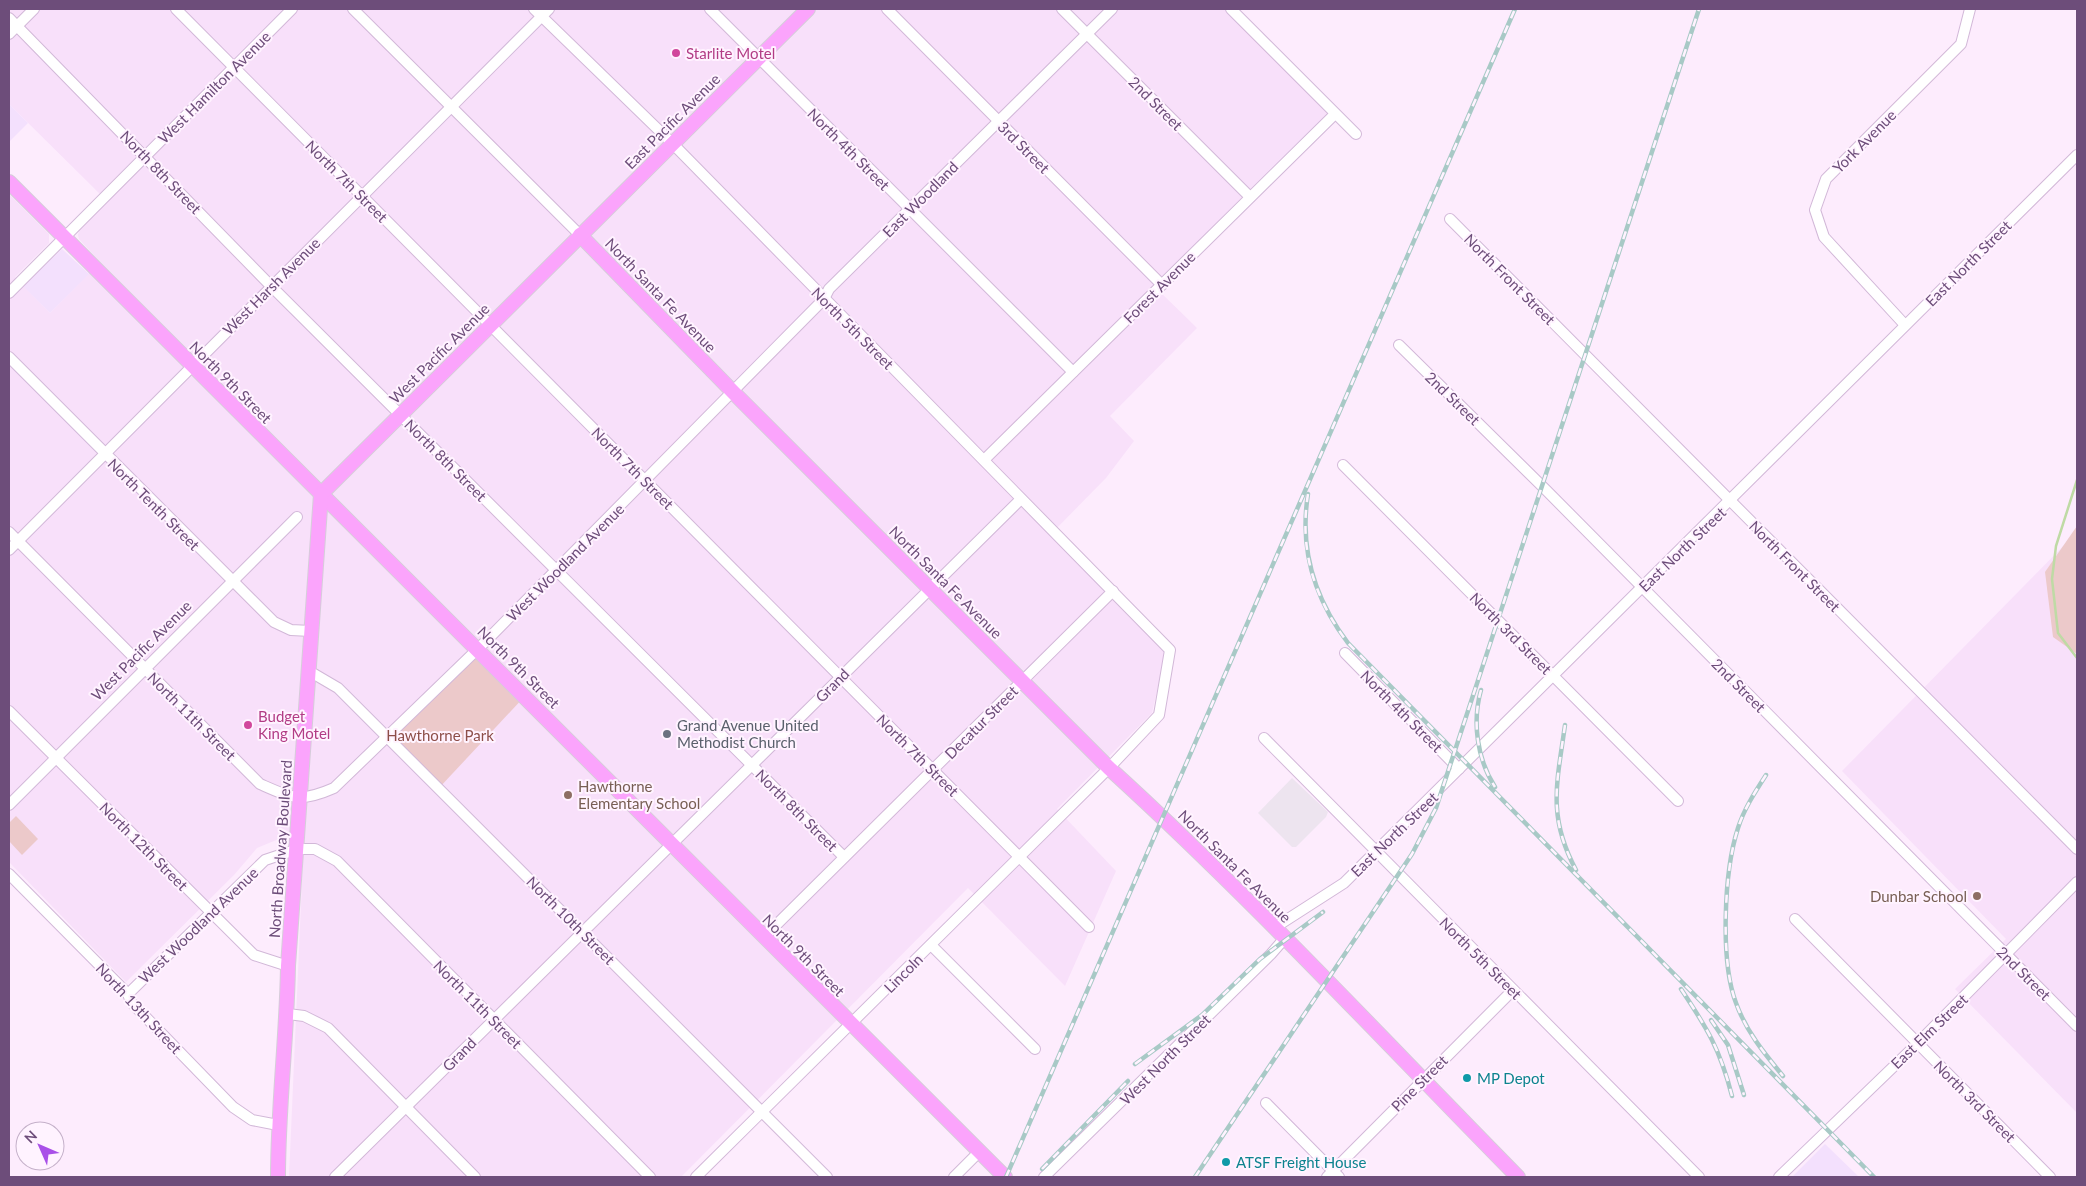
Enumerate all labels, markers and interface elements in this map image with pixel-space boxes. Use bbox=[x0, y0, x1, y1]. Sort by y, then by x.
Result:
street label: West Hamilton Avenue bbox=[154, 27, 274, 147]
place label: Starlite Motel bbox=[686, 44, 775, 62]
marker: Starlite Motel bbox=[670, 47, 682, 59]
street label: East Pacific Avenue bbox=[621, 70, 723, 172]
street label: 2nd Street bbox=[1125, 72, 1187, 134]
street label: North 4th Street bbox=[804, 104, 894, 194]
street label: York Avenue bbox=[1829, 105, 1900, 176]
street label: 3rd Street bbox=[994, 117, 1054, 177]
street label: North 8th Street bbox=[117, 127, 206, 218]
street label: North 7th Street bbox=[302, 136, 392, 226]
street label: East Woodland bbox=[878, 157, 962, 241]
street label: East North Street bbox=[1921, 216, 2015, 310]
street label: North Front Street bbox=[1461, 230, 1560, 329]
street label: West Harsh Avenue bbox=[219, 234, 323, 338]
street label: North Santa Fe Avenue bbox=[602, 234, 720, 356]
street label: Forest Avenue bbox=[1119, 247, 1199, 327]
street label: North 5th Street bbox=[808, 283, 898, 373]
street label: West Pacific Avenue bbox=[385, 299, 493, 407]
street label: North 9th Street bbox=[186, 337, 276, 427]
street label: 2nd Street bbox=[1422, 368, 1484, 429]
street label: North 8th Street bbox=[401, 415, 491, 505]
street label: North 7th Street bbox=[588, 423, 678, 513]
street label: North Tenth Street bbox=[104, 454, 204, 554]
street label: West Woodland Avenue bbox=[502, 499, 628, 625]
street label: East North Street bbox=[1635, 502, 1730, 595]
street label: North Front Street bbox=[1746, 517, 1845, 616]
street label: North Santa Fe Avenue bbox=[886, 522, 1006, 642]
street label: North 3rd Street bbox=[1466, 588, 1556, 678]
street label: West Pacific Avenue bbox=[87, 596, 195, 704]
street label: North 9th Street bbox=[474, 622, 564, 712]
street label: 2nd Street bbox=[1708, 654, 1770, 716]
street label: Grand bbox=[811, 664, 853, 706]
street label: North 4th Street bbox=[1357, 666, 1447, 756]
street label: North 11th Street bbox=[144, 668, 240, 764]
street label: Decatur Street bbox=[941, 681, 1022, 762]
place label: Budget King Motel bbox=[258, 707, 330, 742]
street label: North 7th Street bbox=[873, 710, 963, 800]
place label: Grand Avenue United Methodist Church bbox=[677, 716, 819, 751]
marker: Budget King Motel bbox=[242, 719, 254, 731]
park label: Hawthorne Park bbox=[386, 726, 494, 744]
marker: Grand Avenue United Methodist Church bbox=[661, 728, 673, 740]
street label: North Broadway Boulevard bbox=[265, 759, 295, 939]
street label: North 8th Street bbox=[752, 765, 842, 855]
place label: Hawthorne Elementary School bbox=[578, 777, 700, 812]
street label: East North Street bbox=[1347, 787, 1442, 880]
marker: Hawthorne Elementary School bbox=[562, 789, 574, 801]
street label: North 12th Street bbox=[96, 798, 192, 894]
street label: North Santa Fe Avenue bbox=[1175, 806, 1295, 926]
street label: West Woodland Avenue bbox=[135, 863, 261, 987]
street label: North 10th Street bbox=[523, 872, 619, 968]
place label: Dunbar School bbox=[1870, 887, 1967, 905]
marker: Dunbar School bbox=[1971, 890, 1983, 902]
street label: North 9th Street bbox=[759, 910, 849, 1000]
street label: North 5th Street bbox=[1436, 913, 1526, 1003]
street label: 2nd Street bbox=[1993, 942, 2055, 1004]
street label: Lincoln bbox=[880, 950, 926, 996]
street label: North 11th Street bbox=[430, 956, 526, 1052]
street label: North 13th Street bbox=[92, 959, 186, 1057]
street label: East Elm Street bbox=[1887, 990, 1972, 1072]
street label: West North Street bbox=[1116, 1010, 1214, 1108]
street label: Grand bbox=[438, 1033, 480, 1075]
street label: Pine Street bbox=[1387, 1051, 1451, 1115]
street label: North 3rd Street bbox=[1930, 1056, 2020, 1146]
place label: MP Depot bbox=[1477, 1069, 1545, 1087]
marker: MP Depot bbox=[1461, 1072, 1473, 1084]
north arrow bbox=[15, 1121, 65, 1171]
text: N bbox=[21, 1127, 40, 1146]
place label: ATSF Freight House bbox=[1236, 1153, 1366, 1171]
marker: ATSF Freight House bbox=[1220, 1156, 1232, 1168]

